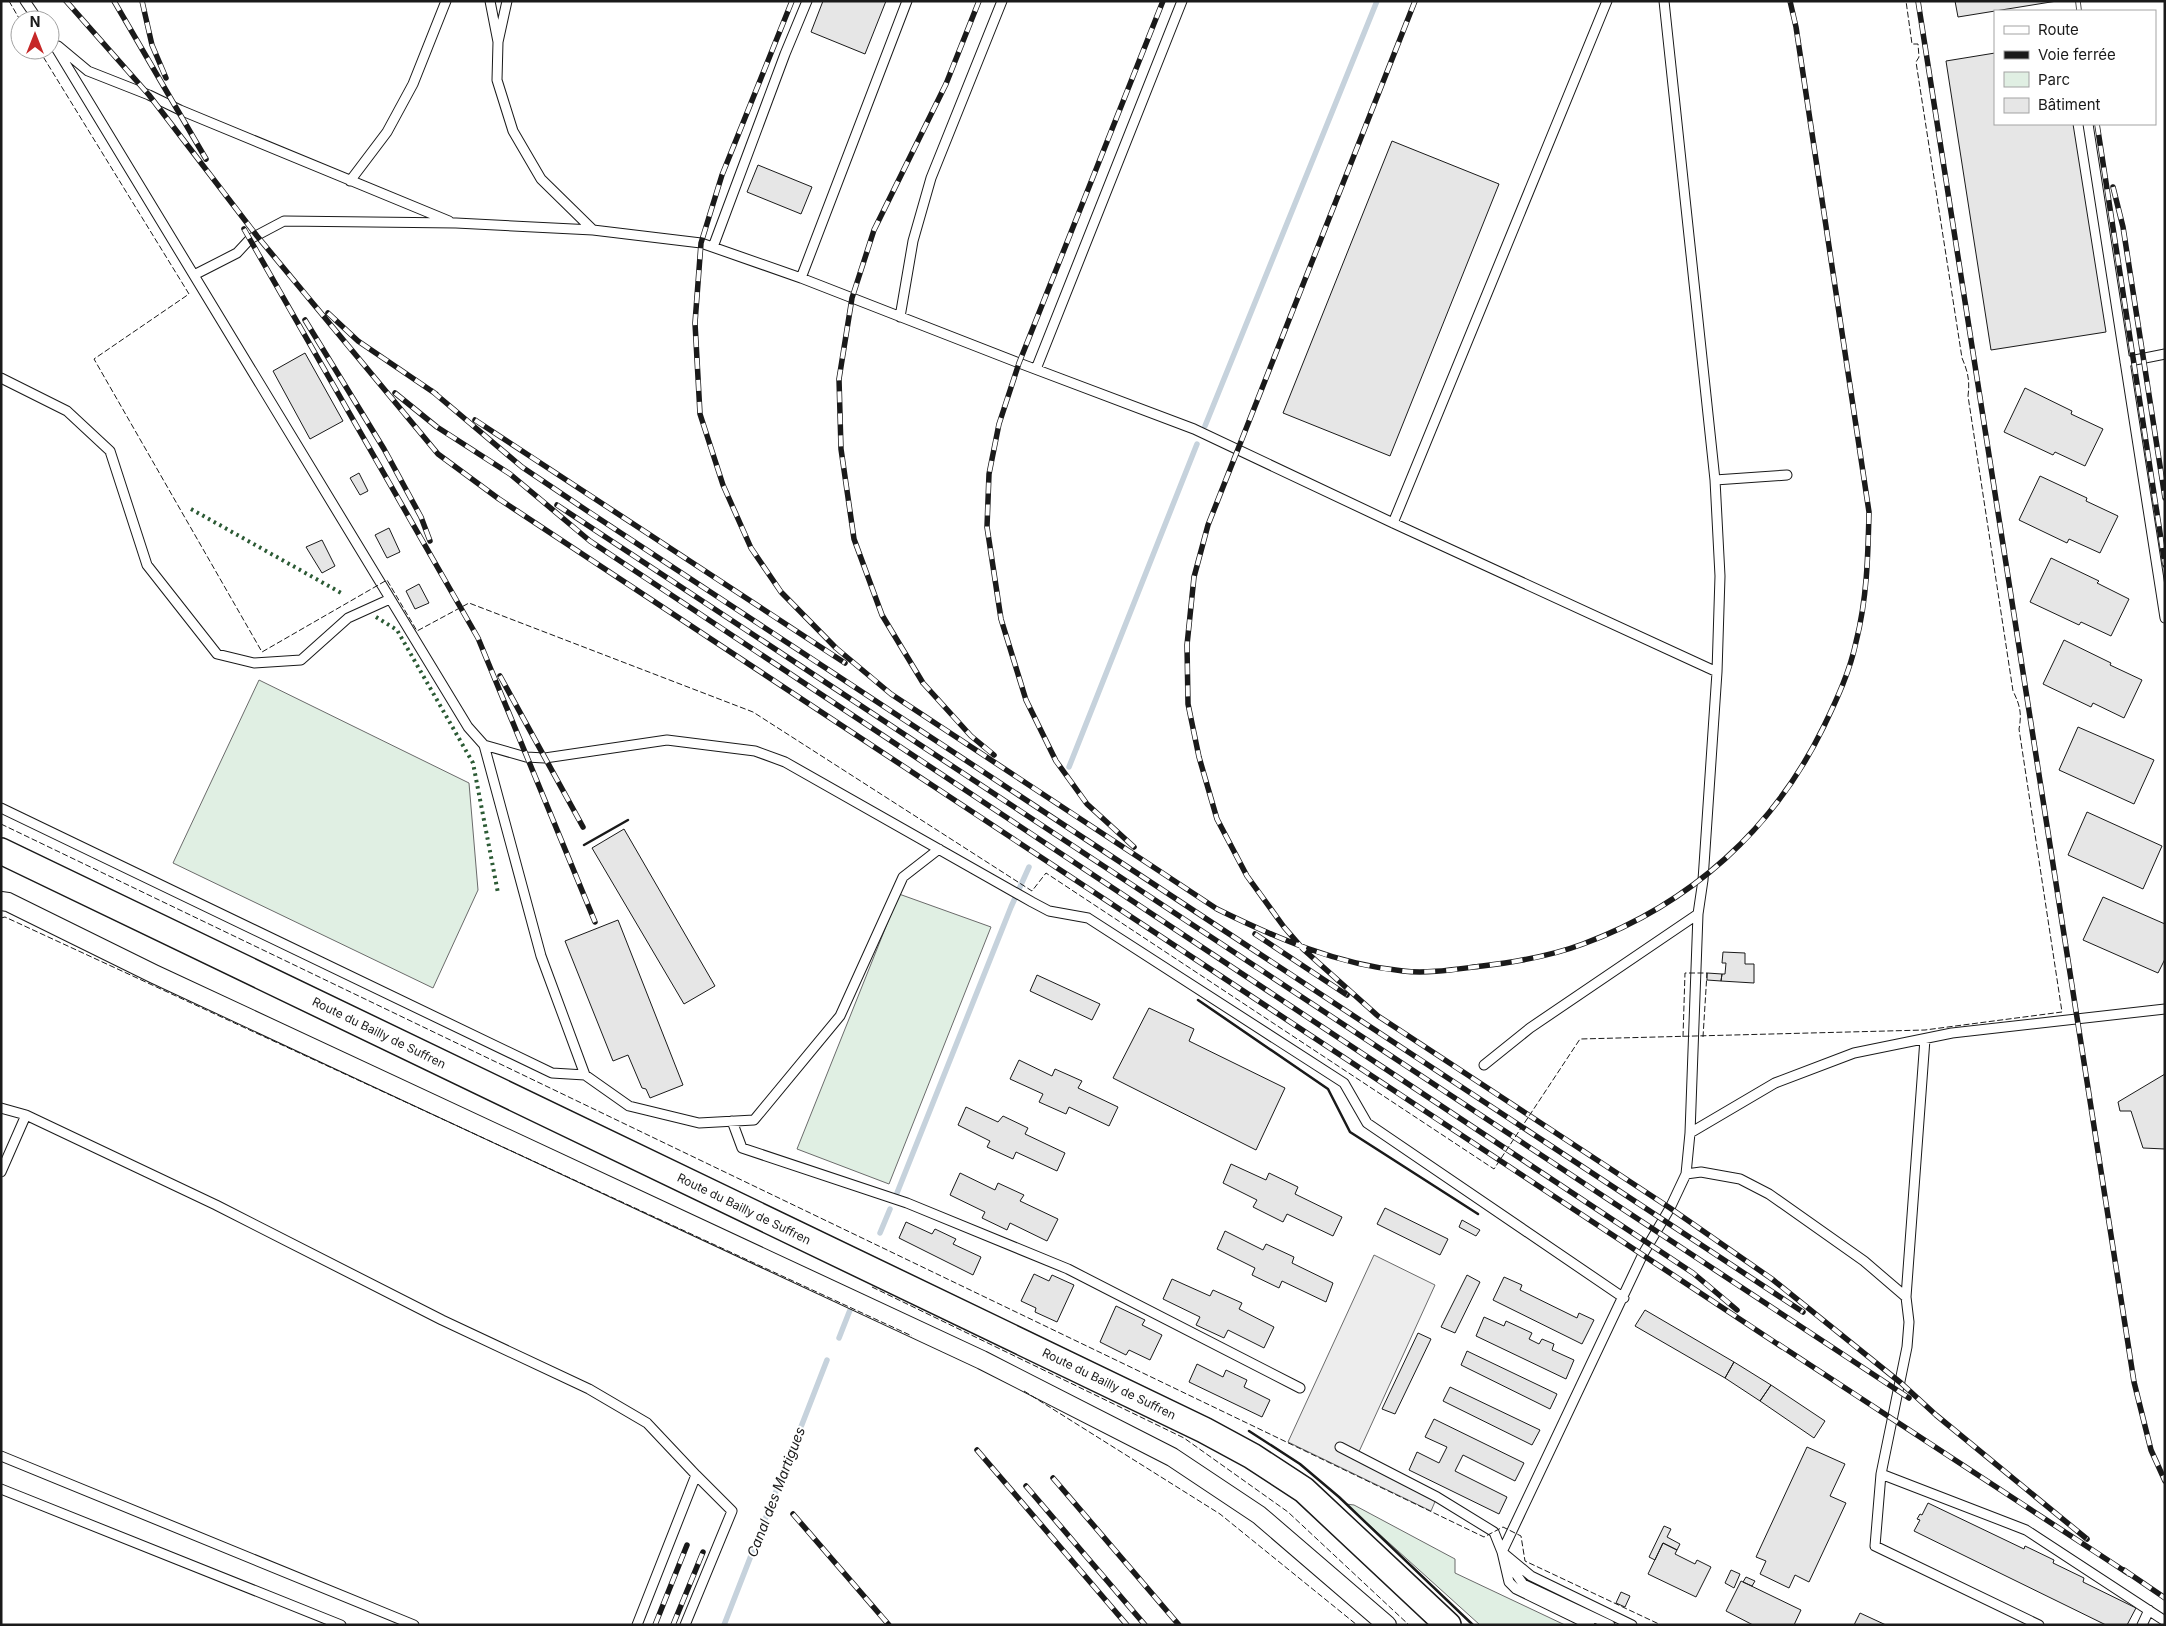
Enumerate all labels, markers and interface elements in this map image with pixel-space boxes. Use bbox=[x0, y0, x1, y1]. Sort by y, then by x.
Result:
north arrow bbox=[10, 10, 60, 60]
legend bbox=[1994, 10, 2156, 125]
text: N bbox=[30, 13, 40, 30]
text: Route bbox=[2038, 20, 2079, 39]
text: Voie ferrée bbox=[2038, 45, 2116, 64]
text: Parc bbox=[2038, 70, 2070, 89]
text: Bâtiment bbox=[2038, 95, 2101, 114]
street label: Route du Bailly de Suffren bbox=[310, 994, 448, 1071]
street label: Route du Bailly de Suffren bbox=[675, 1170, 813, 1247]
street label: Route du Bailly de Suffren bbox=[1040, 1345, 1178, 1422]
water label: Canal des Martigues bbox=[743, 1424, 808, 1559]

